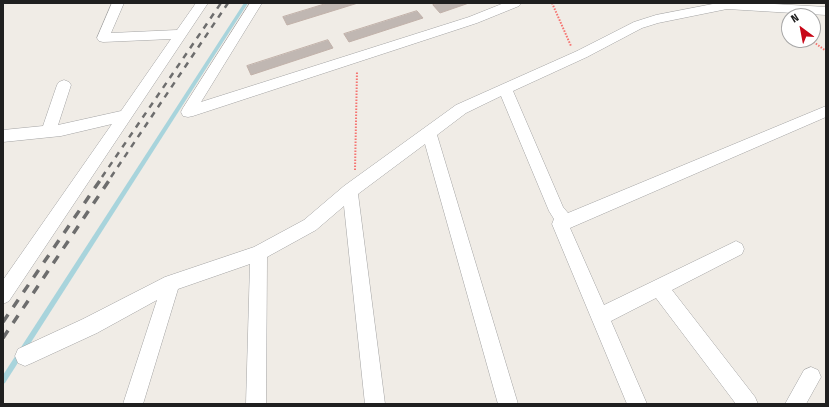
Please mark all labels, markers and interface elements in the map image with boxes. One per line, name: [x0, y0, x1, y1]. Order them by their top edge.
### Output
north arrow: [781, 8, 821, 48]
text: N: [789, 11, 801, 26]

